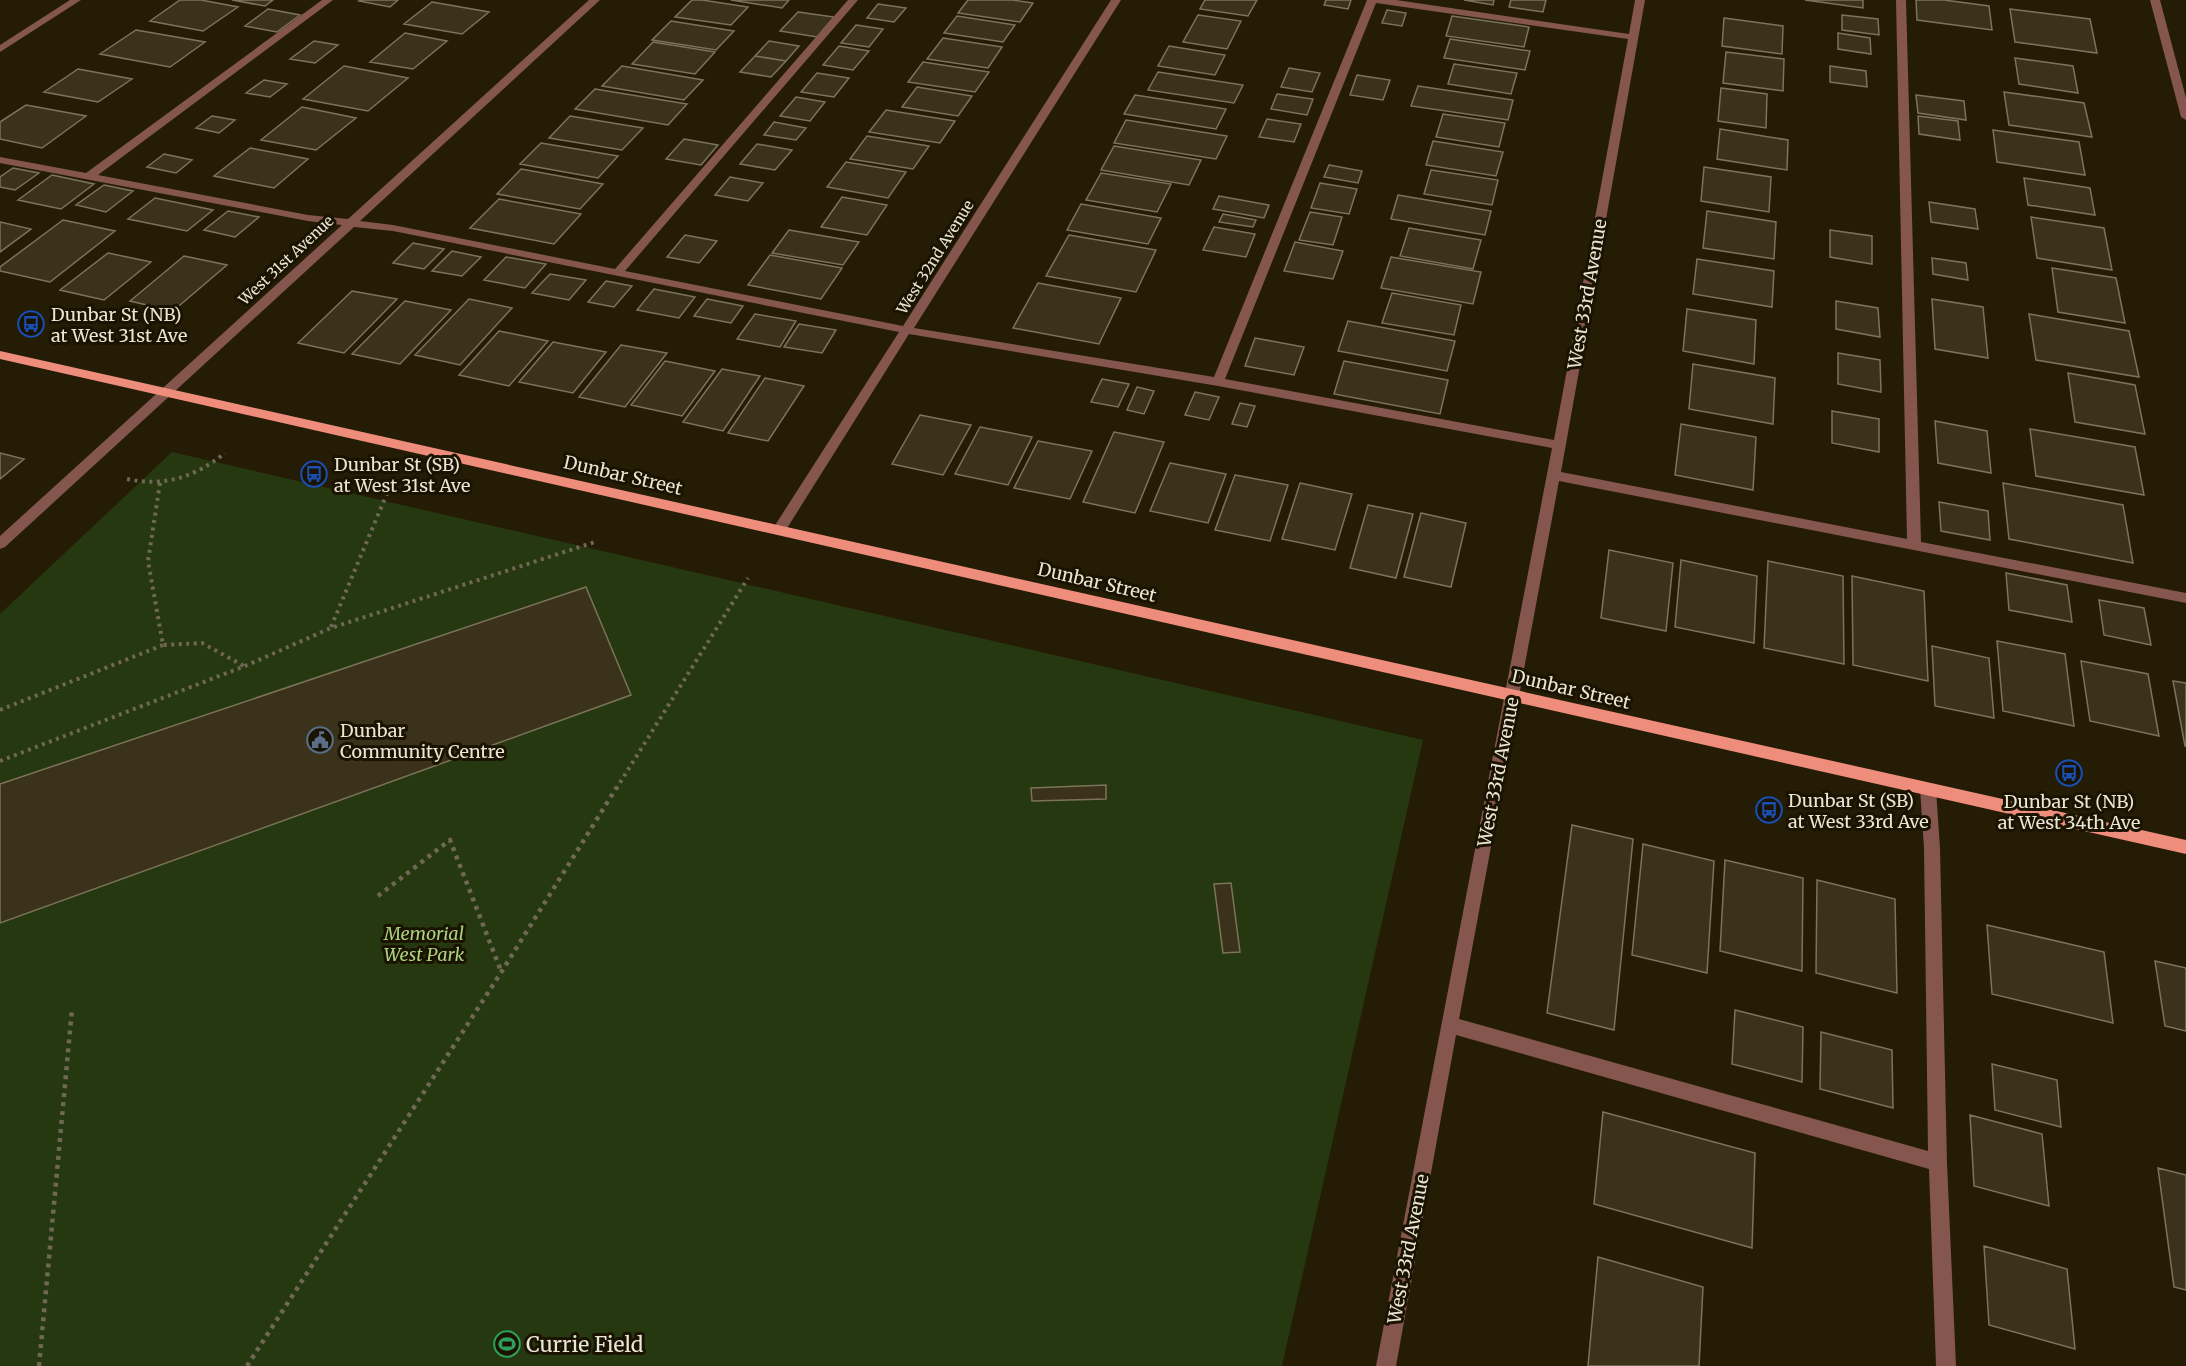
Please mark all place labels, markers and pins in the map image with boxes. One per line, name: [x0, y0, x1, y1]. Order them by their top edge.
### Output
place label: Dunbar St (NB) at West 31st Ave: [51, 303, 187, 347]
bus stop icon: Dunbar St (NB) at West 31st Ave: [16, 309, 46, 339]
place label: Dunbar St (SB) at West 31st Ave: [334, 453, 470, 497]
bus stop icon: Dunbar St (SB) at West 31st Ave: [299, 459, 329, 489]
place label: Dunbar Community Centre: [340, 719, 505, 763]
public building icon: Dunbar Community Centre: [305, 725, 335, 755]
bus stop icon: Dunbar St (NB) at West 34th Ave: [2054, 758, 2084, 788]
place label: Dunbar St (SB) at West 33rd Ave: [1788, 789, 1929, 833]
place label: Dunbar St (NB) at West 34th Ave: [1998, 790, 2140, 834]
bus stop icon: Dunbar St (SB) at West 33rd Ave: [1754, 795, 1784, 825]
sports icon: Currie Field: [492, 1329, 522, 1359]
place label: Currie Field: [526, 1331, 644, 1358]

